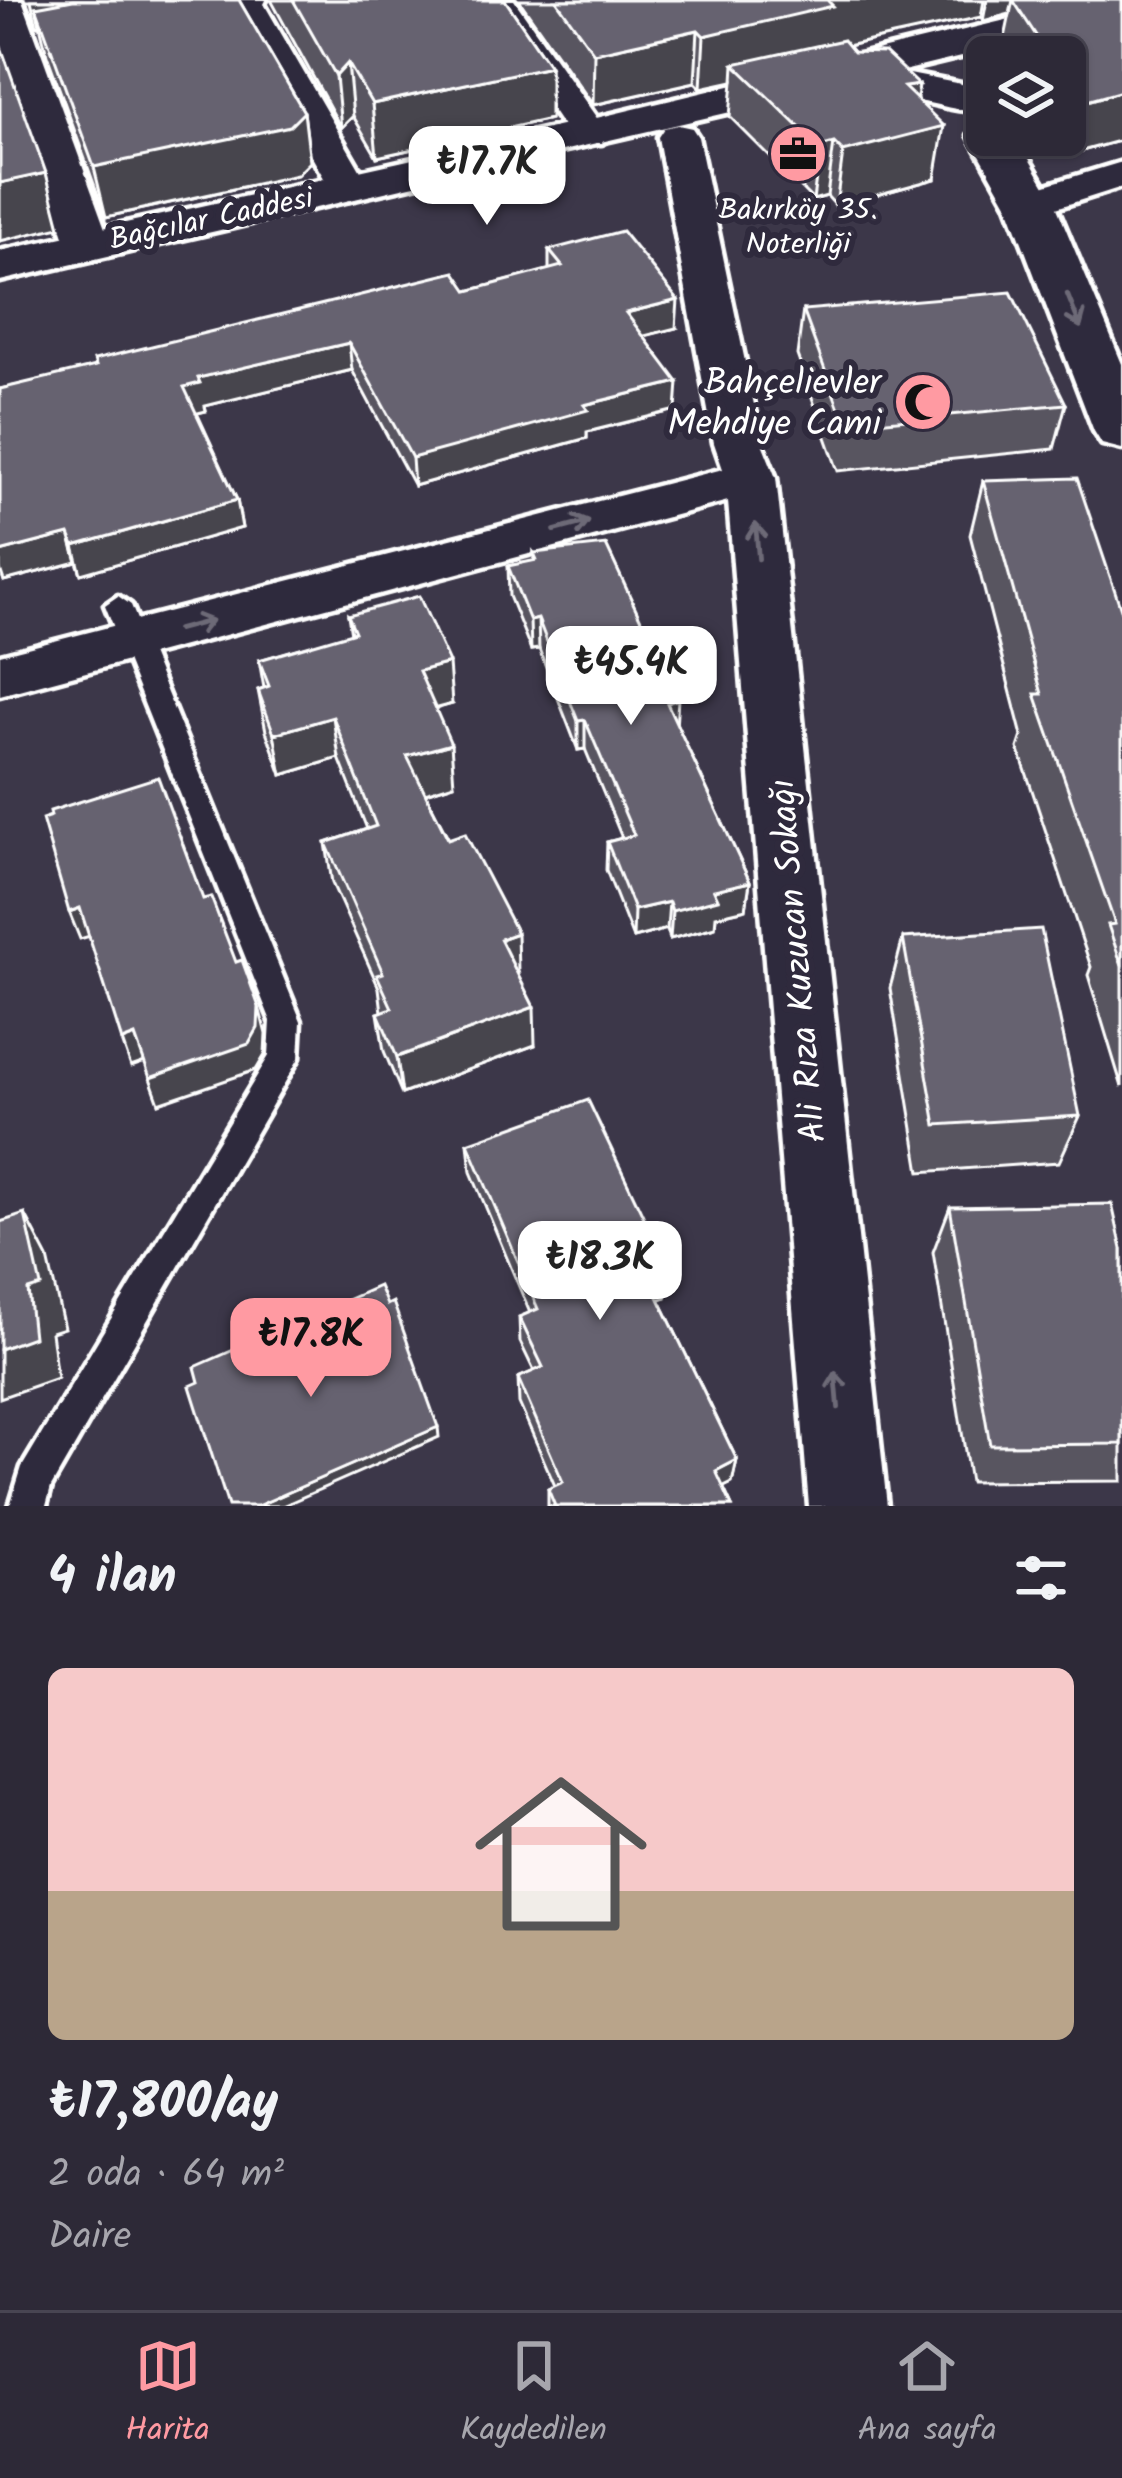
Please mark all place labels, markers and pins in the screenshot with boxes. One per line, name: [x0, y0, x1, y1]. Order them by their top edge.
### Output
office icon: Bakırköy 35. Noterliği: [767, 123, 829, 185]
pin: ₺17.7K: [389, 126, 585, 228]
place label: Bakırköy 35. Noterliği: [718, 187, 878, 269]
place label: Bahçelievler Mehdiye Cami: [667, 356, 883, 454]
mosque icon: Bahçelievler Mehdiye Cami: [892, 371, 954, 433]
pin: ₺45.4K: [533, 626, 729, 728]
pin: ₺18.3K: [502, 1221, 698, 1323]
pin: ₺17.8K: [213, 1298, 409, 1400]

